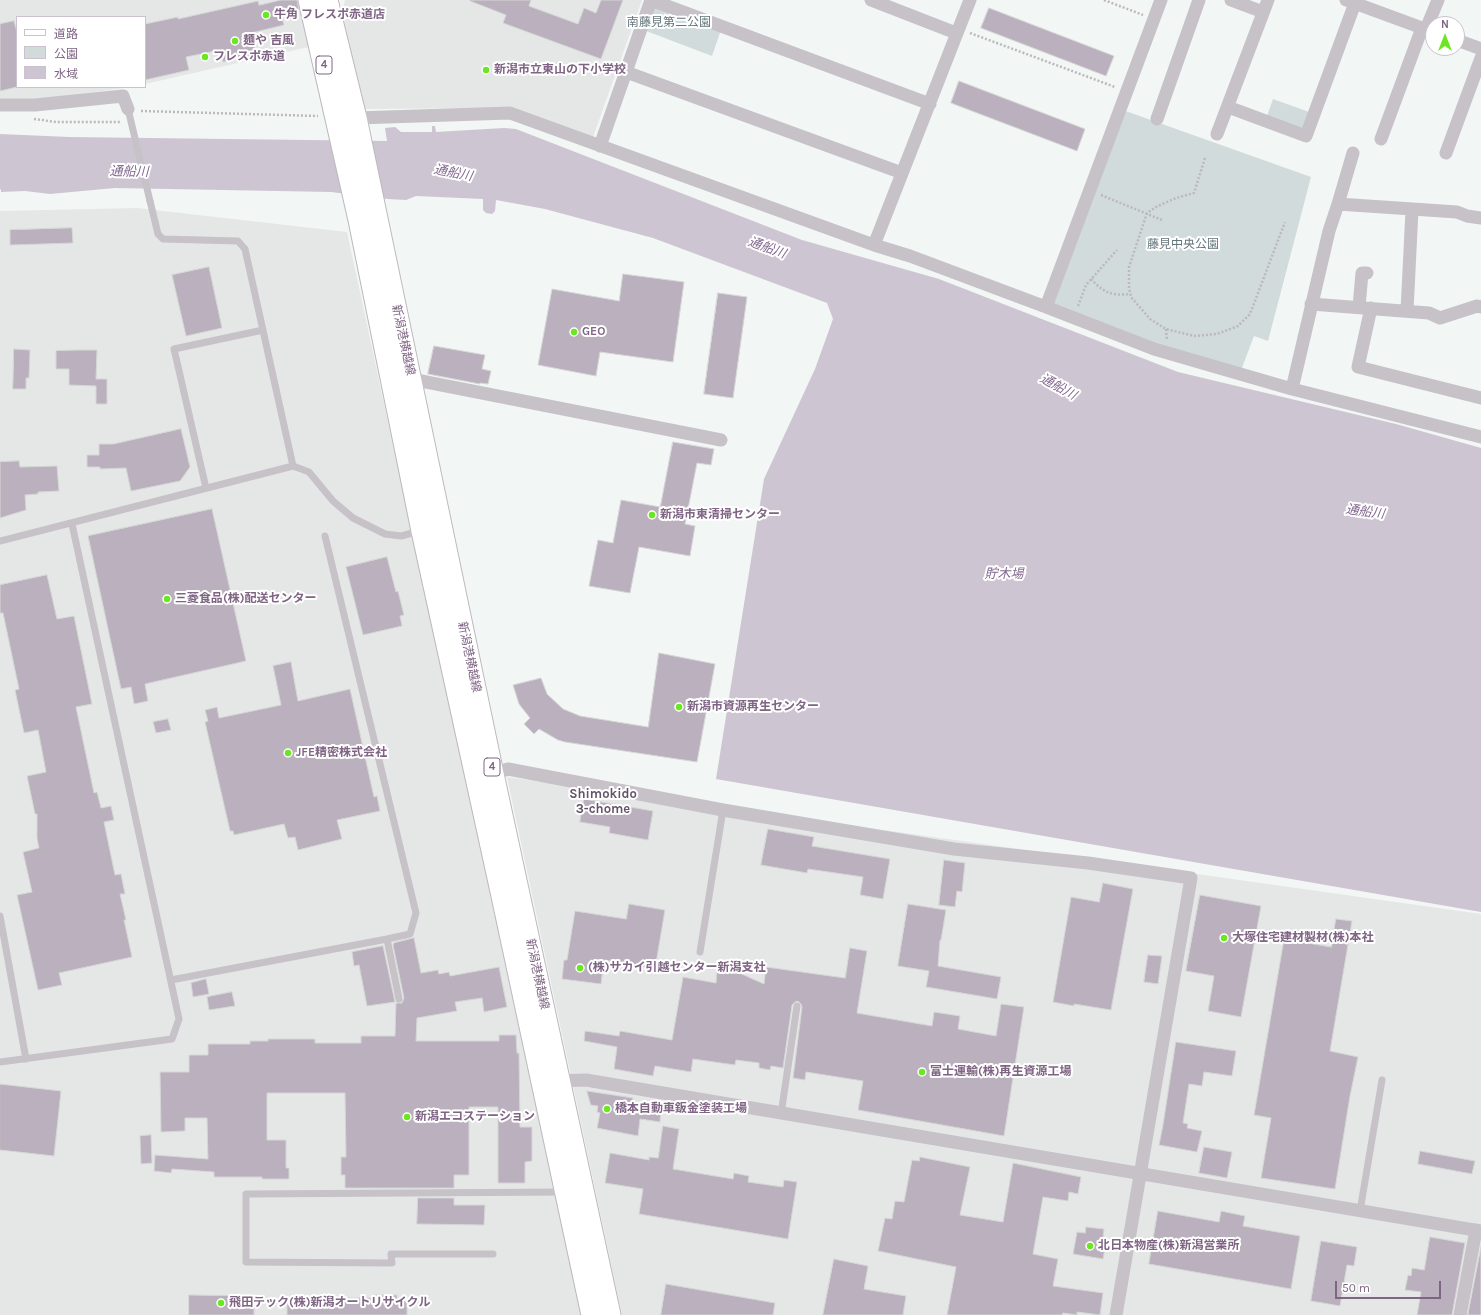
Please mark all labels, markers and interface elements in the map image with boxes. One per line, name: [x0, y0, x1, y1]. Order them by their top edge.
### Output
place label: 牛角 フレスポ赤道店: [274, 8, 385, 22]
marker: 牛角 フレスポ赤道店: [261, 10, 271, 20]
legend: [16, 16, 146, 88]
park label: 南藤見第二公園: [627, 16, 711, 30]
north arrow: [1425, 16, 1465, 56]
text: N: [1441, 18, 1449, 31]
text: 道路: [54, 27, 78, 41]
place label: 麺や 吉風: [243, 34, 294, 48]
marker: 麺や 吉風: [230, 36, 240, 46]
text: 公園: [54, 47, 78, 61]
place label: フレスポ赤道: [213, 50, 285, 64]
marker: フレスポ赤道: [200, 52, 210, 62]
road number: 4: [316, 56, 332, 74]
place label: 新潟市立東山の下小学校: [494, 63, 626, 77]
marker: 新潟市立東山の下小学校: [481, 65, 491, 75]
text: 水域: [54, 67, 78, 81]
water label: 通船川: [432, 162, 474, 184]
water label: 通船川: [109, 164, 149, 180]
water label: 通船川: [746, 234, 788, 262]
park label: 藤見中央公園: [1147, 238, 1219, 252]
street label: 新潟港横越線: [388, 303, 418, 377]
place label: GEO: [582, 325, 605, 339]
marker: GEO: [569, 327, 579, 337]
water label: 通船川: [1037, 371, 1079, 403]
water label: 通船川: [1345, 502, 1385, 522]
place label: 新潟市東清掃センター: [660, 508, 780, 522]
marker: 新潟市東清掃センター: [647, 510, 657, 520]
water label: 貯木場: [985, 566, 1023, 582]
place label: 三菱食品(株)配送センター: [175, 592, 317, 606]
marker: 三菱食品(株)配送センター: [162, 594, 172, 604]
street label: 新潟港横越線: [454, 620, 484, 694]
place label: 新潟市資源再生センター: [687, 700, 819, 714]
marker: 新潟市資源再生センター: [674, 702, 684, 712]
place label: JFE精密株式会社: [296, 746, 387, 760]
marker: JFE精密株式会社: [283, 748, 293, 758]
road number: 4: [484, 758, 500, 776]
district label: Shimokido 3-chome: [569, 786, 637, 817]
place label: 大塚住宅建材製材(株)本社: [1232, 931, 1374, 945]
marker: 大塚住宅建材製材(株)本社: [1219, 933, 1229, 943]
street label: 新潟港横越線: [522, 937, 552, 1011]
place label: (株)サカイ引越センター新潟支社: [588, 961, 766, 975]
marker: (株)サカイ引越センター新潟支社: [575, 963, 585, 973]
place label: 富士運輸(株)再生資源工場: [930, 1065, 1072, 1079]
marker: 富士運輸(株)再生資源工場: [917, 1067, 927, 1077]
place label: 橋本自動車鈑金塗装工場: [615, 1102, 747, 1116]
marker: 橋本自動車鈑金塗装工場: [602, 1104, 612, 1114]
place label: 新潟エコステーション: [415, 1110, 535, 1124]
marker: 新潟エコステーション: [402, 1112, 412, 1122]
place label: 北日本物産(株)新潟営業所: [1098, 1239, 1240, 1253]
marker: 北日本物産(株)新潟営業所: [1085, 1241, 1095, 1251]
scale bar: [1337, 1273, 1443, 1299]
text: 50 m: [1342, 1281, 1370, 1295]
place label: 飛田テック(株)新潟オートリサイクル: [229, 1296, 431, 1310]
marker: 飛田テック(株)新潟オートリサイクル: [216, 1298, 226, 1308]

